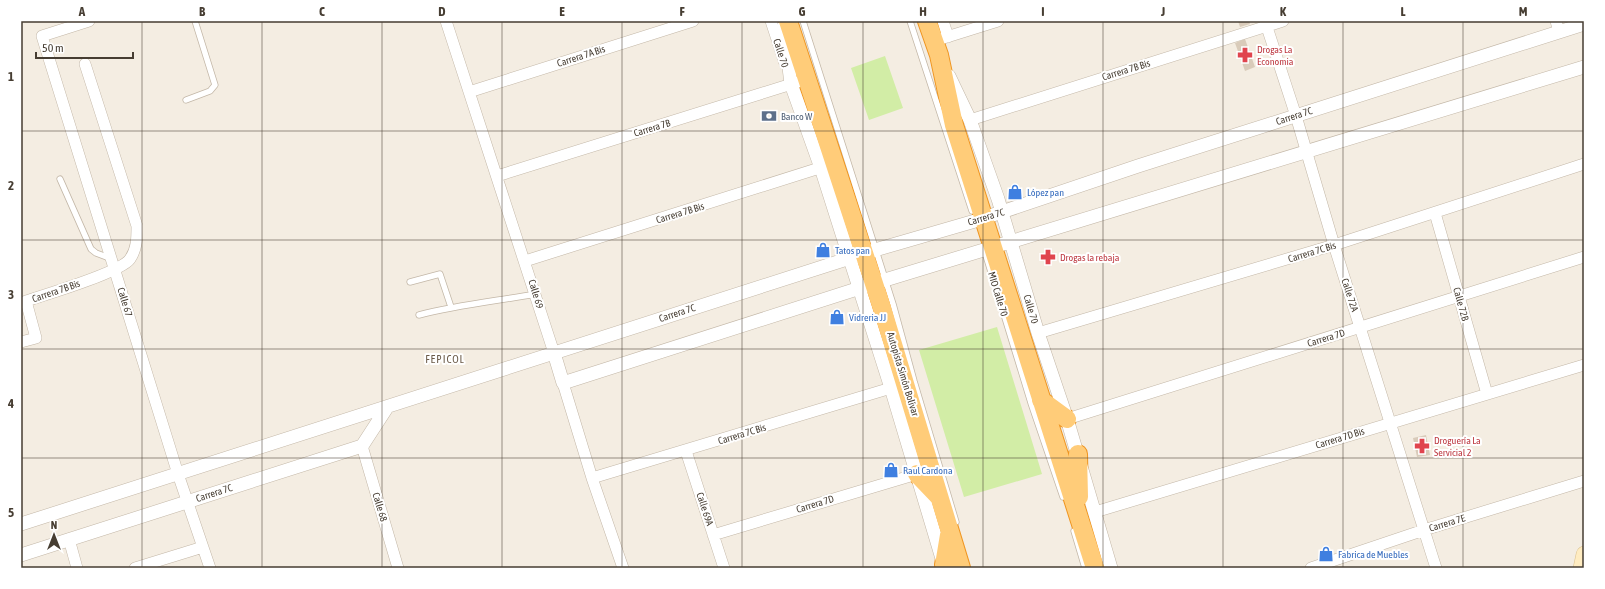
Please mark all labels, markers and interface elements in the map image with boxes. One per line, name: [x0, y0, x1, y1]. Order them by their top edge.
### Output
text: A: [78, 4, 86, 19]
text: B: [199, 4, 206, 19]
text: C: [319, 4, 325, 19]
text: D: [438, 4, 446, 19]
text: E: [559, 4, 565, 19]
text: F: [679, 4, 685, 19]
text: G: [799, 4, 806, 19]
text: H: [919, 4, 927, 19]
text: I: [1041, 4, 1045, 19]
text: J: [1160, 4, 1165, 19]
text: K: [1280, 4, 1287, 19]
text: L: [1400, 4, 1406, 19]
text: M: [1519, 4, 1528, 19]
scale bar: [36, 34, 133, 60]
street label: Calle 70: [771, 37, 791, 69]
text: 50 m: [42, 41, 64, 55]
street label: Carrera 7A Bis: [556, 43, 607, 69]
place label: Drogas La Economia: [1257, 44, 1294, 67]
pharmacy icon: Drogas La Economia: [1236, 46, 1254, 64]
street label: Carrera 7B Bis: [1101, 57, 1152, 83]
text: 1: [8, 69, 14, 84]
street label: Carrera 7C: [1274, 105, 1314, 127]
bank icon: Banco W: [760, 107, 778, 125]
place label: Banco W: [781, 111, 813, 122]
street label: Carrera 7B: [632, 117, 672, 139]
text: 2: [8, 178, 14, 193]
shop icon: López pan: [1006, 183, 1024, 201]
place label: López pan: [1027, 187, 1064, 198]
street label: Carrera 7B Bis: [655, 200, 706, 226]
street label: Carrera 7C: [966, 206, 1006, 228]
street label: Carrera 7C Bis: [1287, 239, 1338, 264]
shop icon: Tatos pan: [814, 241, 832, 259]
place label: Tatos pan: [835, 245, 870, 256]
pharmacy icon: Drogas la rebaja: [1039, 248, 1057, 266]
place label: Drogas la rebaja: [1060, 252, 1120, 263]
street label: MIO Calle 70: [986, 270, 1010, 318]
street label: Calle 72A: [1339, 277, 1361, 313]
street label: Carrera 7B Bis: [31, 278, 82, 304]
street label: Calle 69: [526, 278, 546, 310]
street label: Calle 67: [115, 286, 135, 318]
street label: Calle 72B: [1451, 286, 1471, 322]
text: 3: [8, 287, 14, 302]
street label: Calle 70: [1022, 293, 1040, 325]
street label: Carrera 7C: [657, 302, 697, 324]
shop icon: Vidreria JJ: [828, 308, 846, 326]
place label: Vidreria JJ: [849, 312, 886, 323]
street label: Carrera 7D: [1306, 327, 1346, 349]
street label: Autopista Simón Bolívar: [885, 331, 921, 418]
district label: FEPICOL: [425, 353, 465, 365]
text: 4: [7, 396, 14, 411]
street label: Carrera 7C Bis: [717, 421, 768, 446]
street label: Carrera 7D Bis: [1314, 425, 1366, 451]
place label: Droguería La Servicial 2: [1434, 435, 1481, 458]
pharmacy icon: Droguería La Servicial 2: [1413, 437, 1431, 455]
shop icon: Raul Cardona: [882, 461, 900, 479]
place label: Raul Cardona: [903, 465, 953, 476]
street label: Carrera 7C: [194, 482, 234, 504]
street label: Calle 68: [370, 491, 390, 523]
street label: Calle 69A: [694, 491, 716, 527]
street label: Carrera 7D: [795, 493, 835, 515]
text: 5: [8, 505, 14, 520]
street label: Carrera 7E: [1428, 512, 1467, 534]
north arrow: [34, 515, 74, 555]
text: N: [51, 519, 57, 531]
shop icon: Fabrica de Muebles: [1317, 545, 1335, 563]
place label: Fabrica de Muebles: [1338, 549, 1409, 560]

